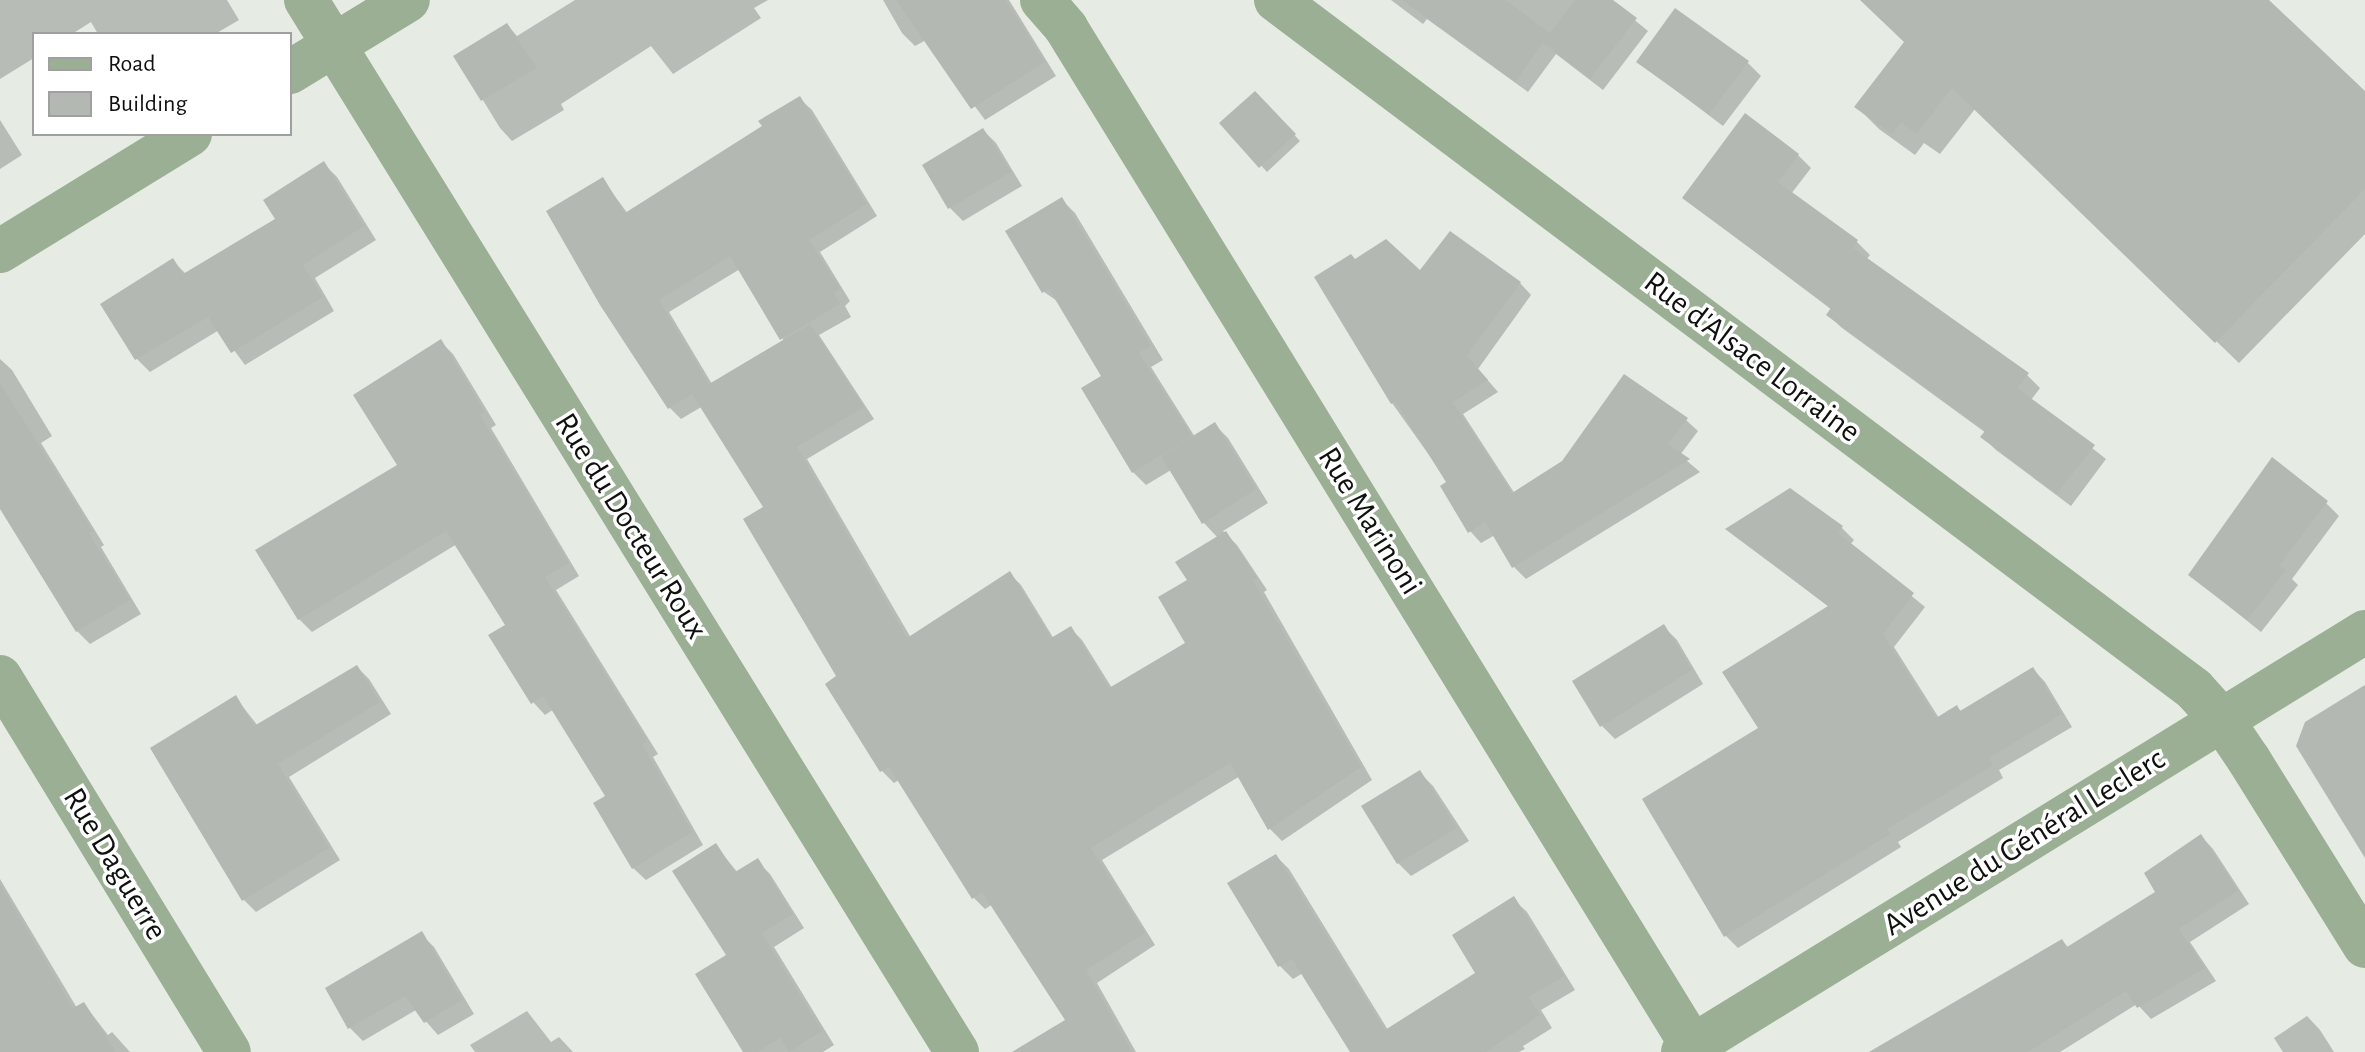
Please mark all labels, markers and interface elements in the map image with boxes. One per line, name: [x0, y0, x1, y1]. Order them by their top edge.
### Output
legend: [32, 32, 292, 136]
text: Road: [108, 52, 156, 76]
text: Building: [108, 92, 187, 116]
street label: Rue d'Alsace Lorraine: [1636, 263, 1868, 451]
street label: Rue du Docteur Roux: [546, 406, 716, 646]
street label: Rue Marinoni: [1309, 440, 1431, 602]
street label: Avenue du Général Leclerc: [1876, 740, 2172, 944]
street label: Rue Daguerre: [55, 781, 175, 947]

